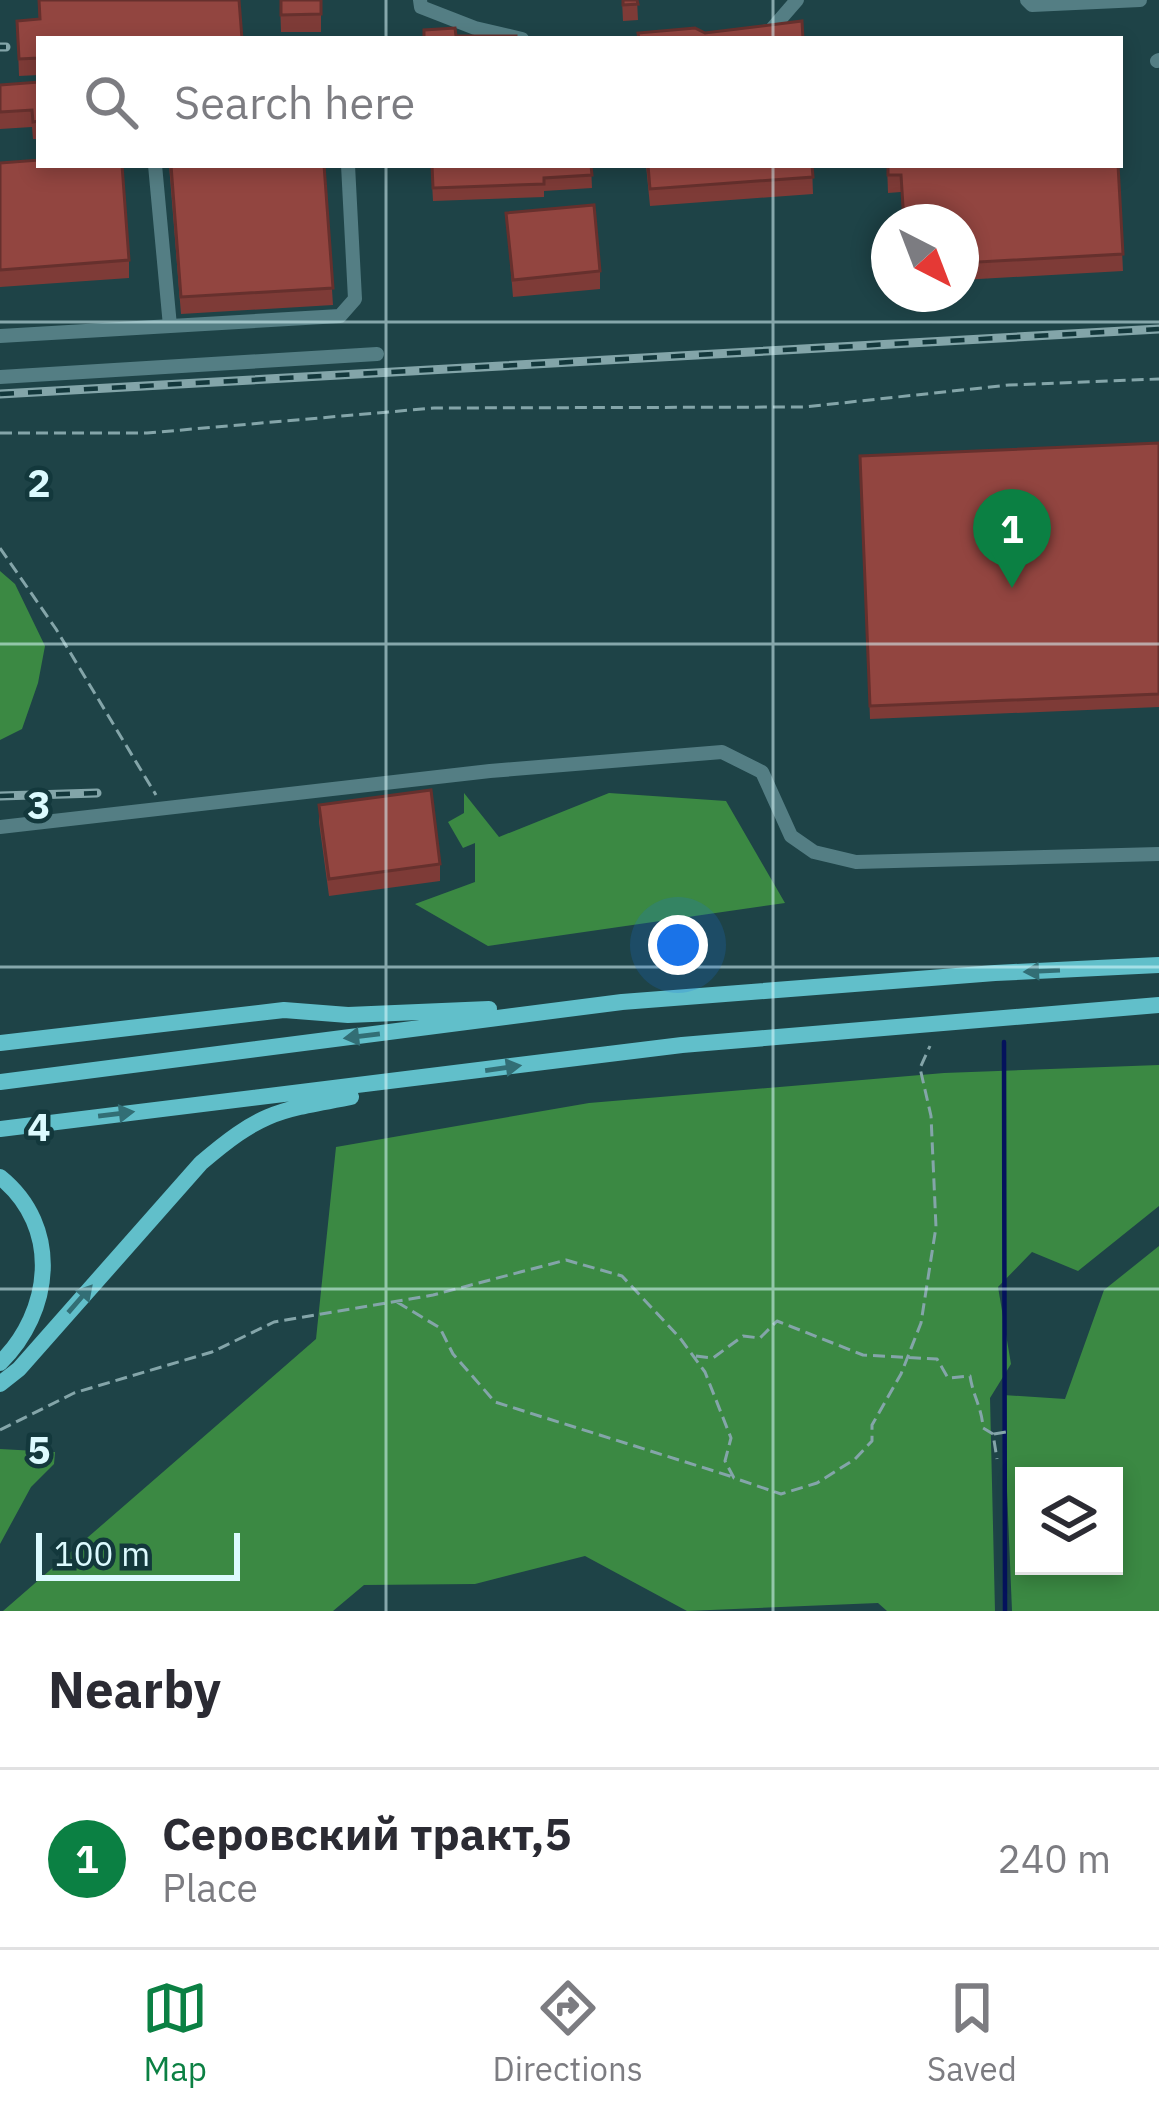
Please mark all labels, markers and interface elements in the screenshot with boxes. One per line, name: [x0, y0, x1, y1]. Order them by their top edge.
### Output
search box: [36, 36, 1123, 168]
icon: search: [78, 69, 144, 135]
text: Search here: [174, 73, 415, 131]
north arrow: [871, 204, 979, 312]
text: 2: [27, 457, 51, 508]
pin: 1: [973, 489, 1051, 588]
text: 3: [27, 779, 51, 830]
your location: [648, 915, 708, 975]
one-way arrow: [1023, 961, 1060, 980]
one-way arrow: [342, 1027, 380, 1046]
one-way arrow: [485, 1058, 523, 1077]
text: 4: [27, 1101, 51, 1152]
one-way arrow: [98, 1105, 135, 1124]
one-way arrow: [66, 1284, 93, 1314]
text: 5: [27, 1424, 51, 1475]
map controls: [1015, 1467, 1123, 1575]
button: layers: [1015, 1467, 1123, 1575]
scale bar: [36, 1527, 240, 1580]
text: 100 m: [54, 1532, 150, 1575]
text: Nearby: [48, 1656, 221, 1722]
text: Серовский тракт,5: [162, 1804, 572, 1862]
text: 1: [75, 1833, 99, 1884]
text: 240 m: [998, 1833, 1111, 1884]
text: Place: [162, 1862, 258, 1913]
tab: Map: [142, 1975, 208, 2090]
tab: Directions: [493, 1975, 643, 2090]
tab: Saved: [927, 1975, 1017, 2090]

